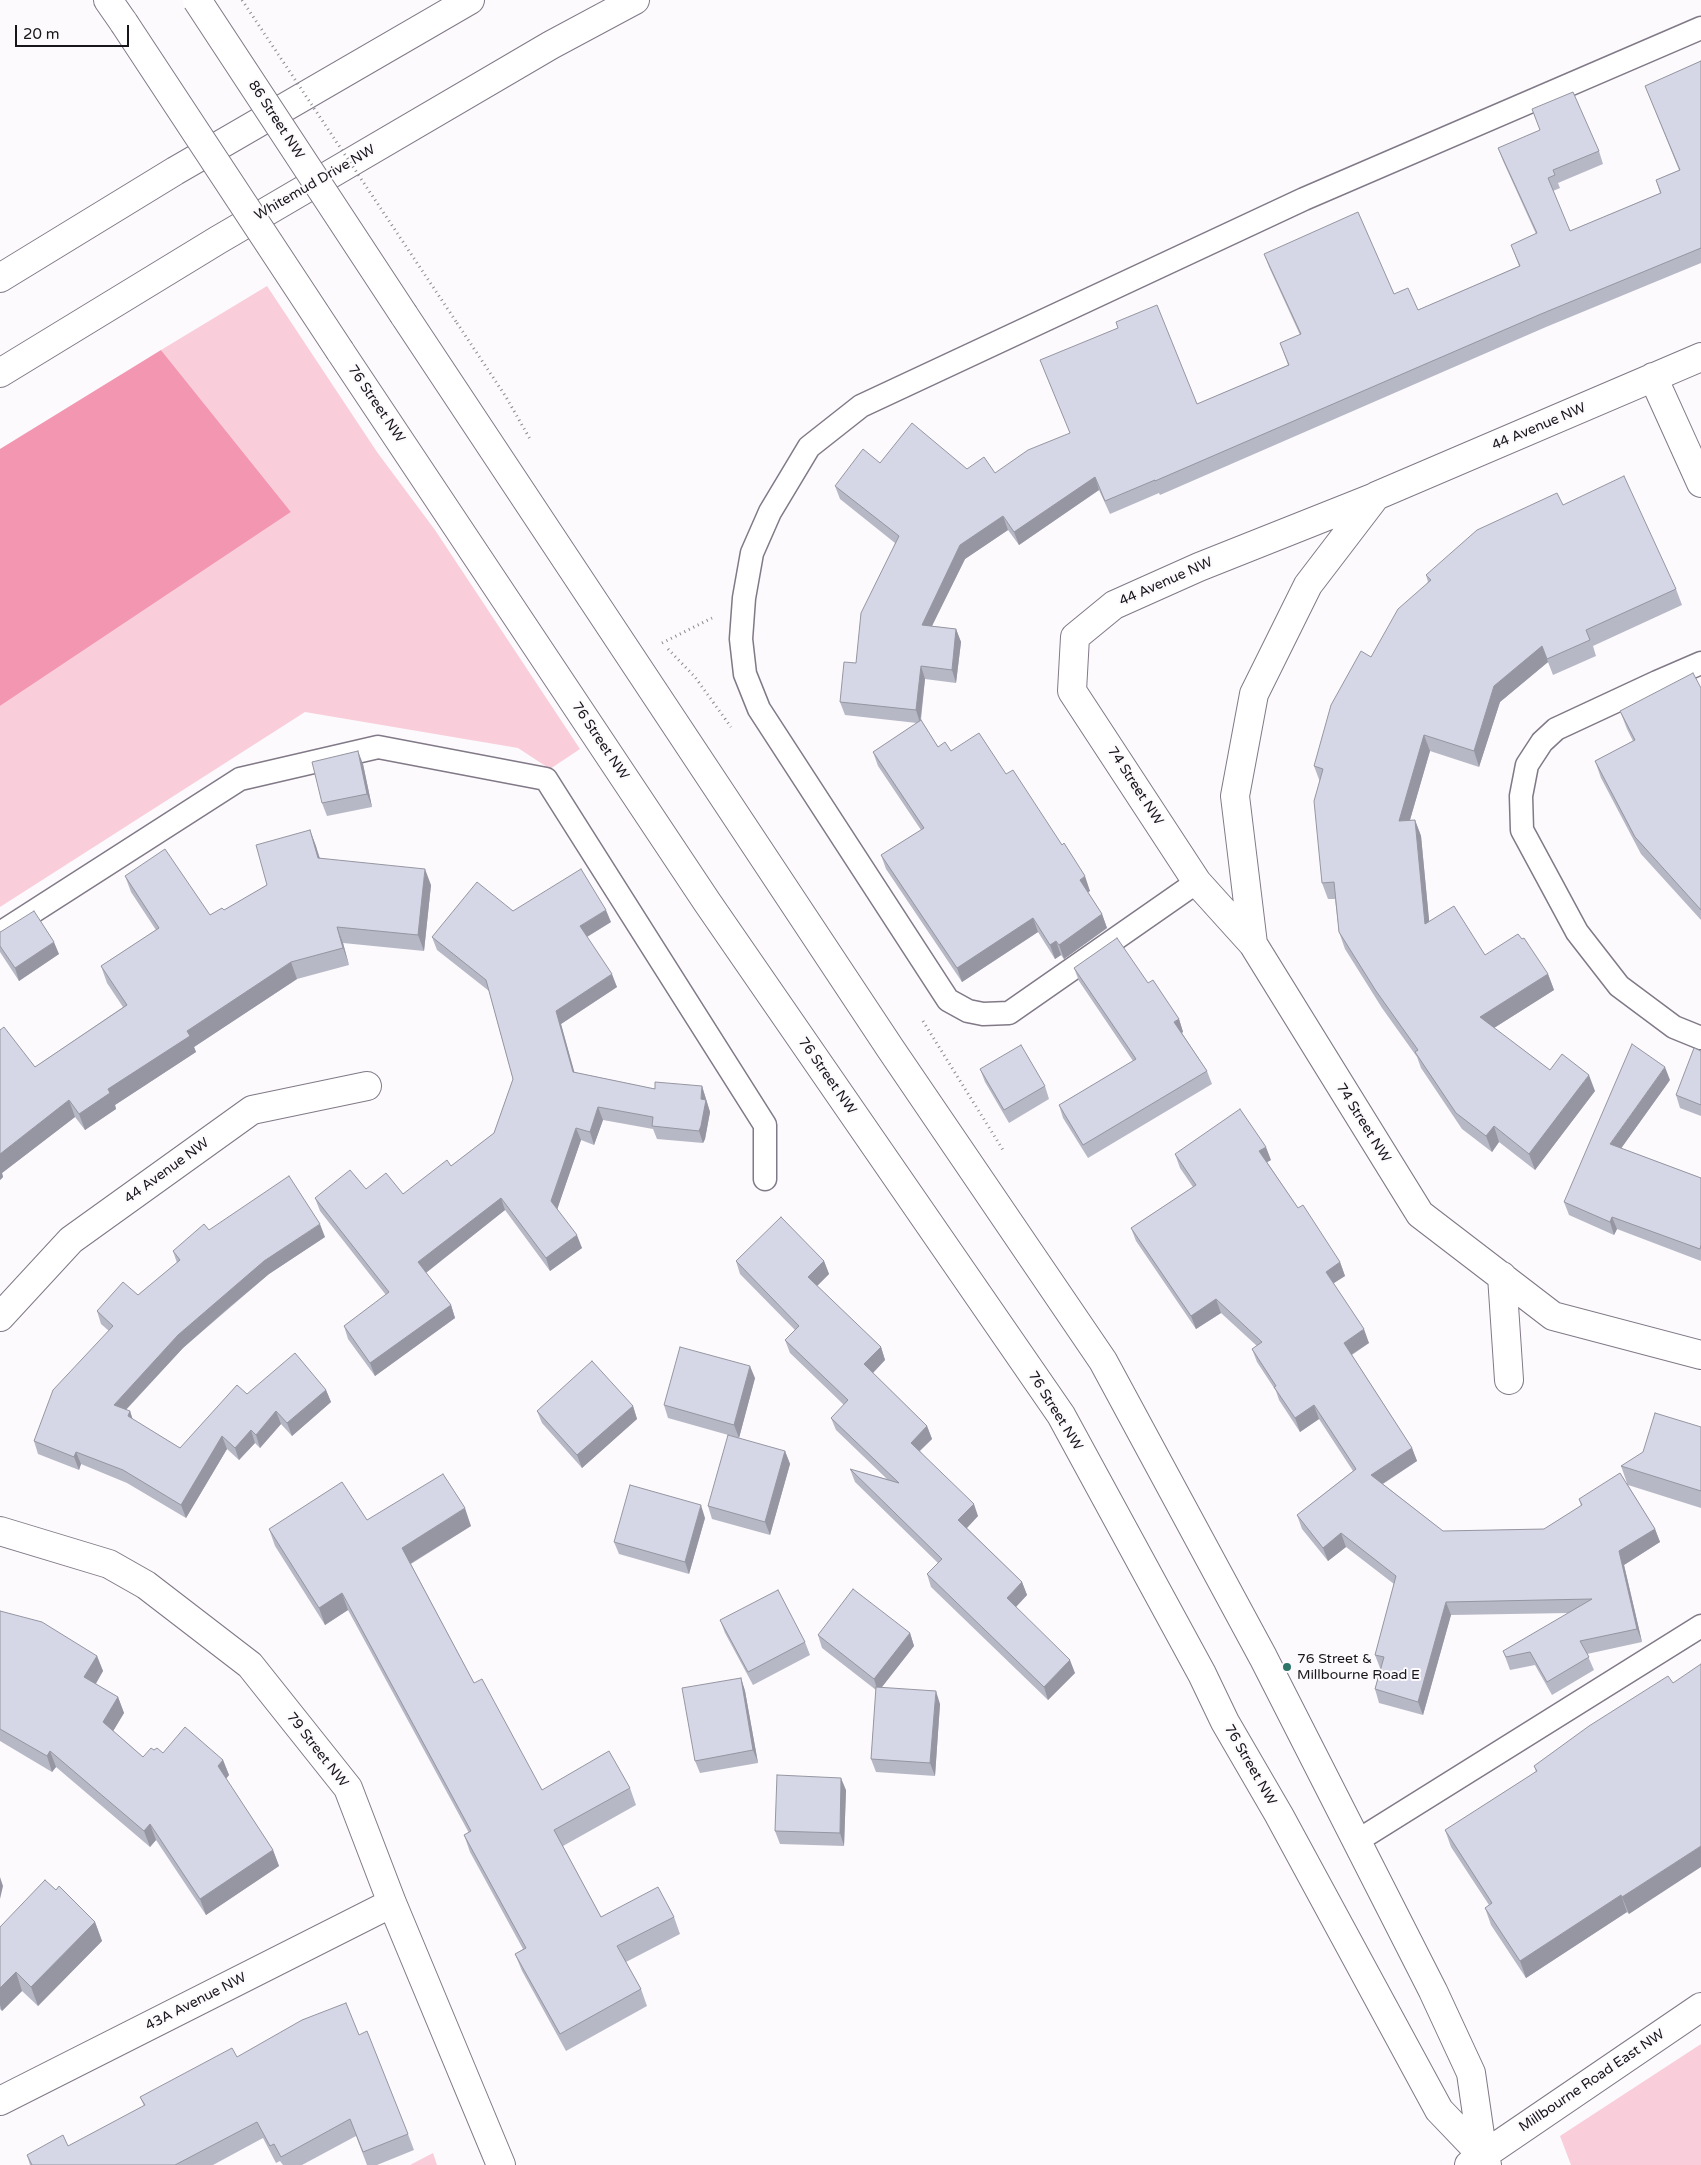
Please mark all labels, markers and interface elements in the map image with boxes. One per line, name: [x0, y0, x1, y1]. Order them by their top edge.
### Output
scale bar: [18, 15, 131, 47]
text: 20 m: [23, 25, 60, 43]
street label: 86 Street NW: [244, 78, 308, 162]
street label: Whitemud Drive NW: [252, 142, 378, 224]
street label: 76 Street NW: [344, 362, 408, 446]
street label: 44 Avenue NW: [1490, 400, 1588, 454]
street label: 44 Avenue NW: [1117, 554, 1215, 610]
street label: 76 Street NW: [568, 699, 632, 783]
street label: 74 Street NW: [1103, 744, 1167, 828]
street label: 76 Street NW: [794, 1034, 860, 1118]
street label: 74 Street NW: [1332, 1080, 1394, 1166]
street label: 44 Avenue NW: [121, 1135, 213, 1207]
street label: 76 Street NW: [1024, 1368, 1086, 1454]
place label: 76 Street & Millbourne Road E: [1297, 1651, 1420, 1684]
marker: 76 Street & Millbourne Road E: [1281, 1661, 1293, 1673]
street label: 79 Street NW: [283, 1709, 351, 1791]
street label: 76 Street NW: [1220, 1722, 1280, 1808]
street label: 43A Avenue NW: [143, 1969, 249, 2035]
street label: Millbourne Road East NW: [1516, 2026, 1668, 2136]

